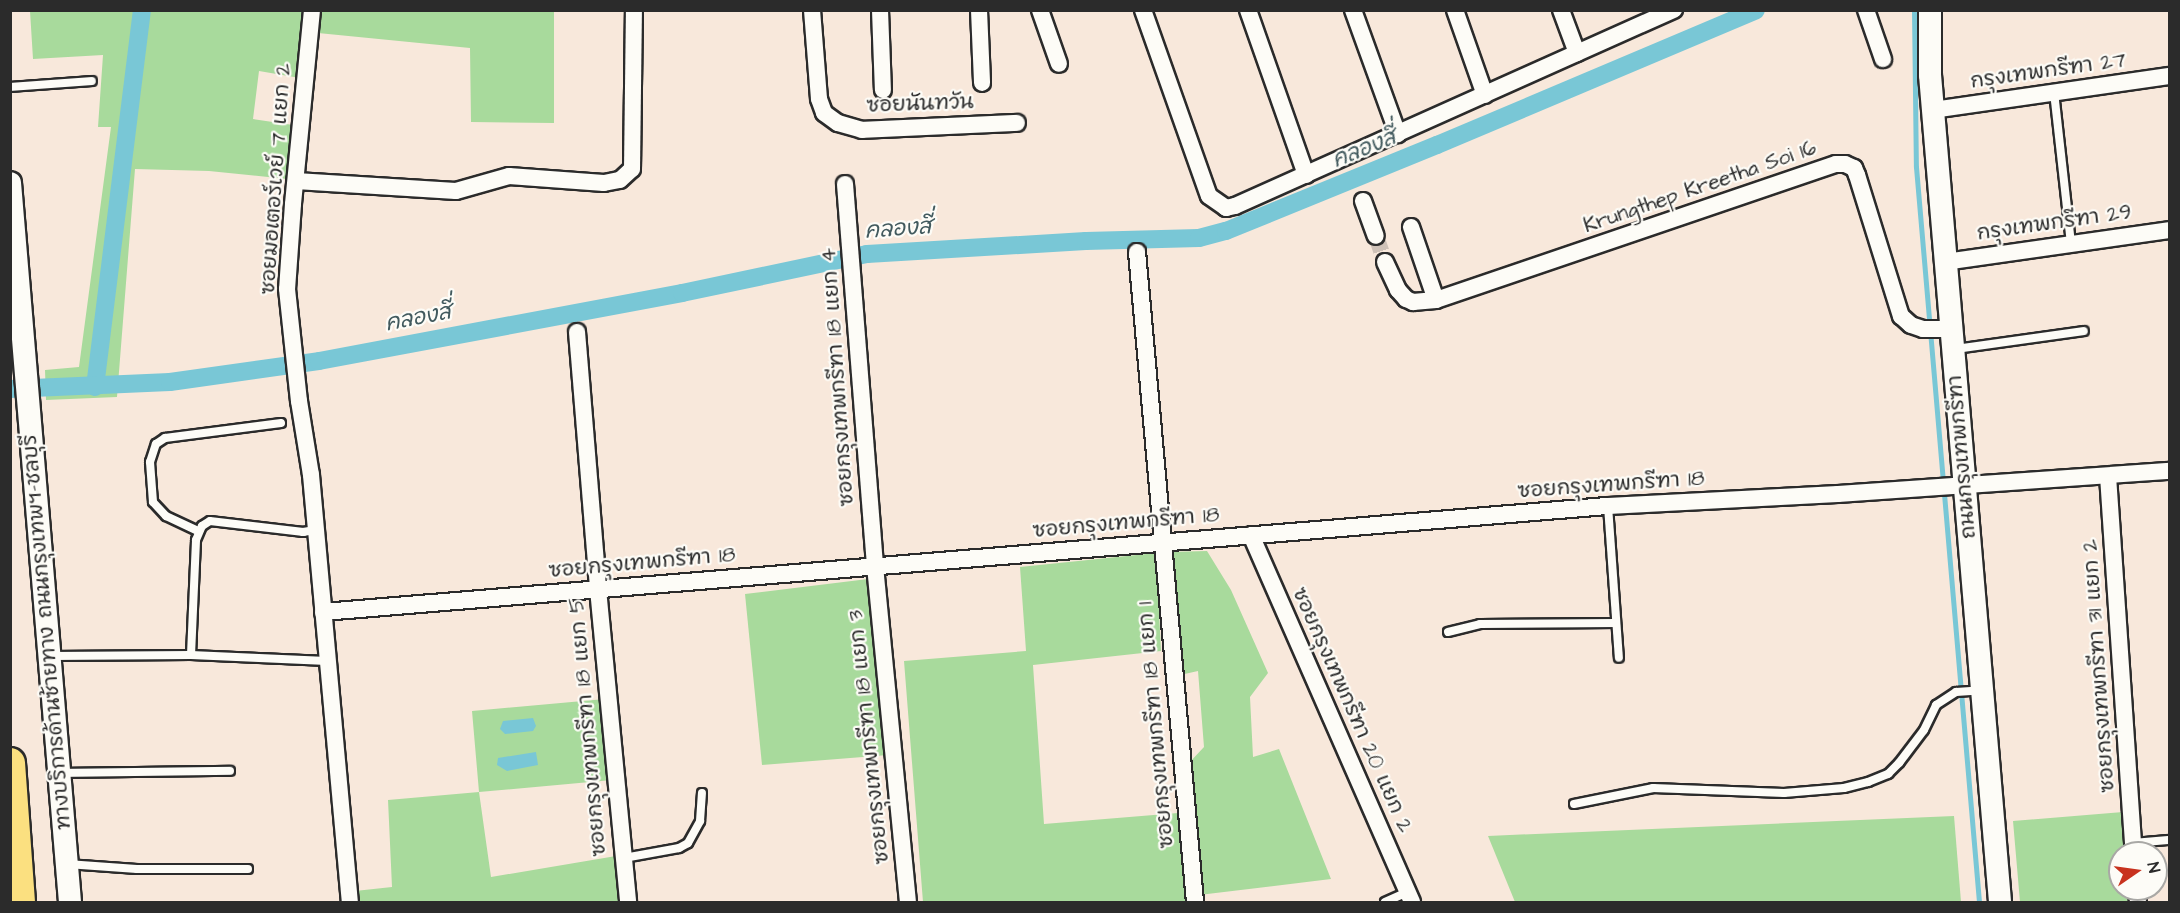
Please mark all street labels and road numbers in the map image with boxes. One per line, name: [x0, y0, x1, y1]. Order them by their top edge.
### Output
street label: กรุงเทพกรีฑา 27: [1969, 48, 2127, 94]
street label: ซอยมอเตอร์เวย์ 7 แยก 2: [255, 63, 297, 295]
street label: ซอยนันทวัน: [866, 90, 974, 118]
street label: Krungthep Kreetha Soi 16: [1580, 135, 1820, 239]
street label: กรุงเทพกรีฑา 29: [1975, 200, 2133, 246]
street label: ซอยกรุงเทพกรีฑา 18 แยก 4: [816, 247, 860, 507]
street label: ถนนกรุงเทพกรีฑา: [1942, 374, 1982, 540]
street label: ทางบริการด้านซ้ายทาง ถนนกรุงเทพฯ-ชลบุรี: [17, 433, 77, 831]
street label: ซอยกรุงเทพกรีฑา 18: [1517, 466, 1705, 504]
street label: ซอยกรุงเทพกรีฑา 18: [1032, 502, 1220, 544]
street label: ซอยกรุงเทพกรีฑา 31 แยก 2: [2078, 538, 2120, 794]
street label: ซอยกรุงเทพกรีฑา 18: [548, 542, 736, 584]
street label: ซอยกรุงเทพกรีฑา 20 แยก 2: [1286, 583, 1418, 837]
street label: ซอยกรุงเทพกรีฑา 18 แยก 5: [564, 597, 612, 857]
street label: ซอยกรุงเทพกรีฑา 18 แยก 1: [1133, 601, 1179, 849]
street label: ซอยกรุงเทพกรีฑา 18 แยก 3: [843, 609, 895, 865]

